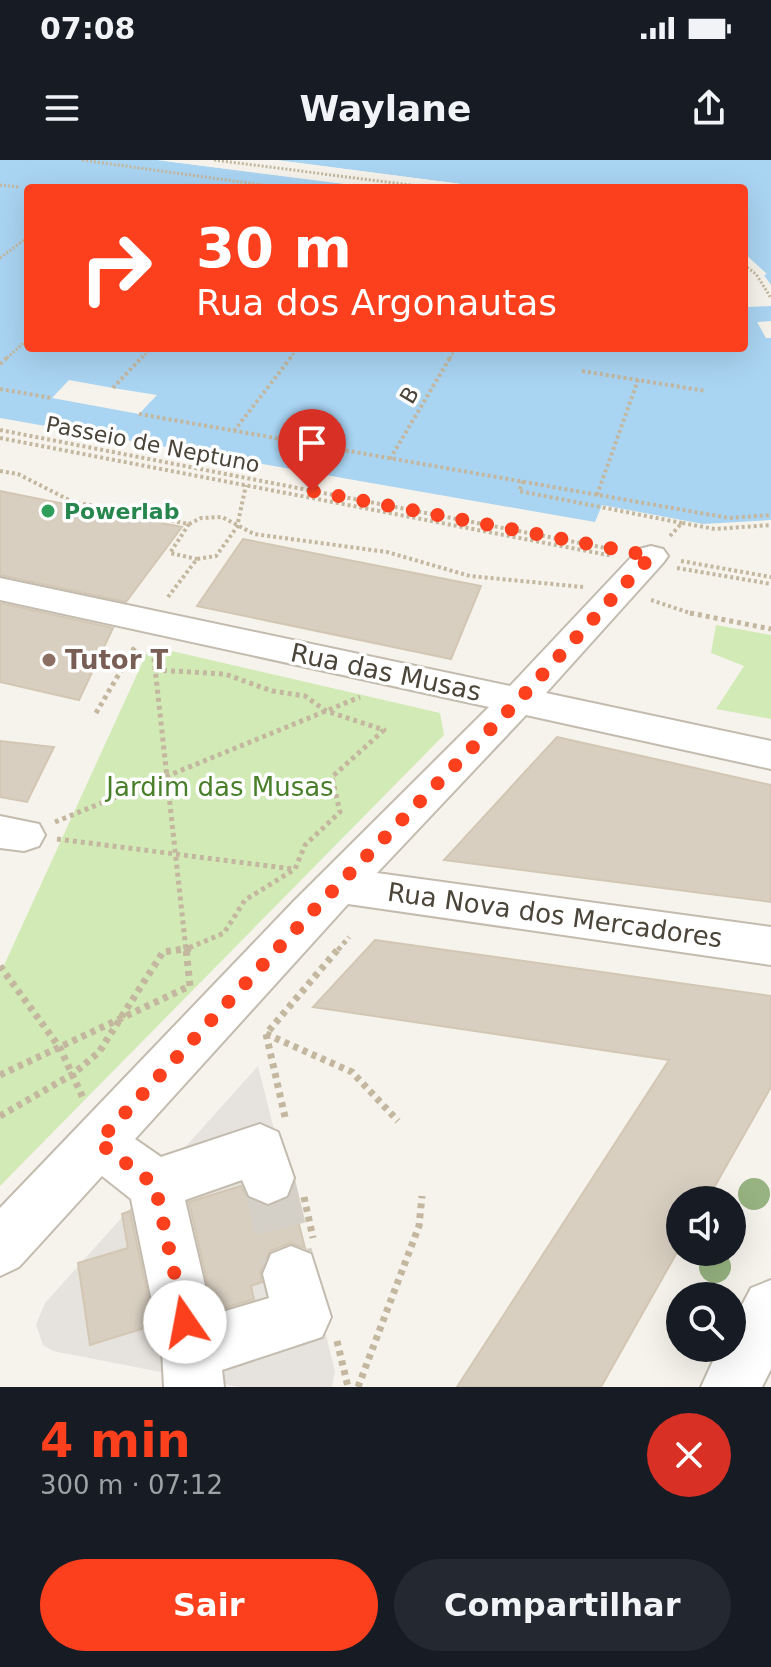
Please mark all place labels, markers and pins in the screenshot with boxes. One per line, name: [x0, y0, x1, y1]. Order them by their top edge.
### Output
pin: [278, 409, 346, 491]
place label: Powerlab: [64, 499, 179, 524]
marker: Powerlab: [39, 502, 57, 520]
place label: Tutor T: [65, 645, 169, 675]
marker: Tutor T: [40, 651, 58, 669]

